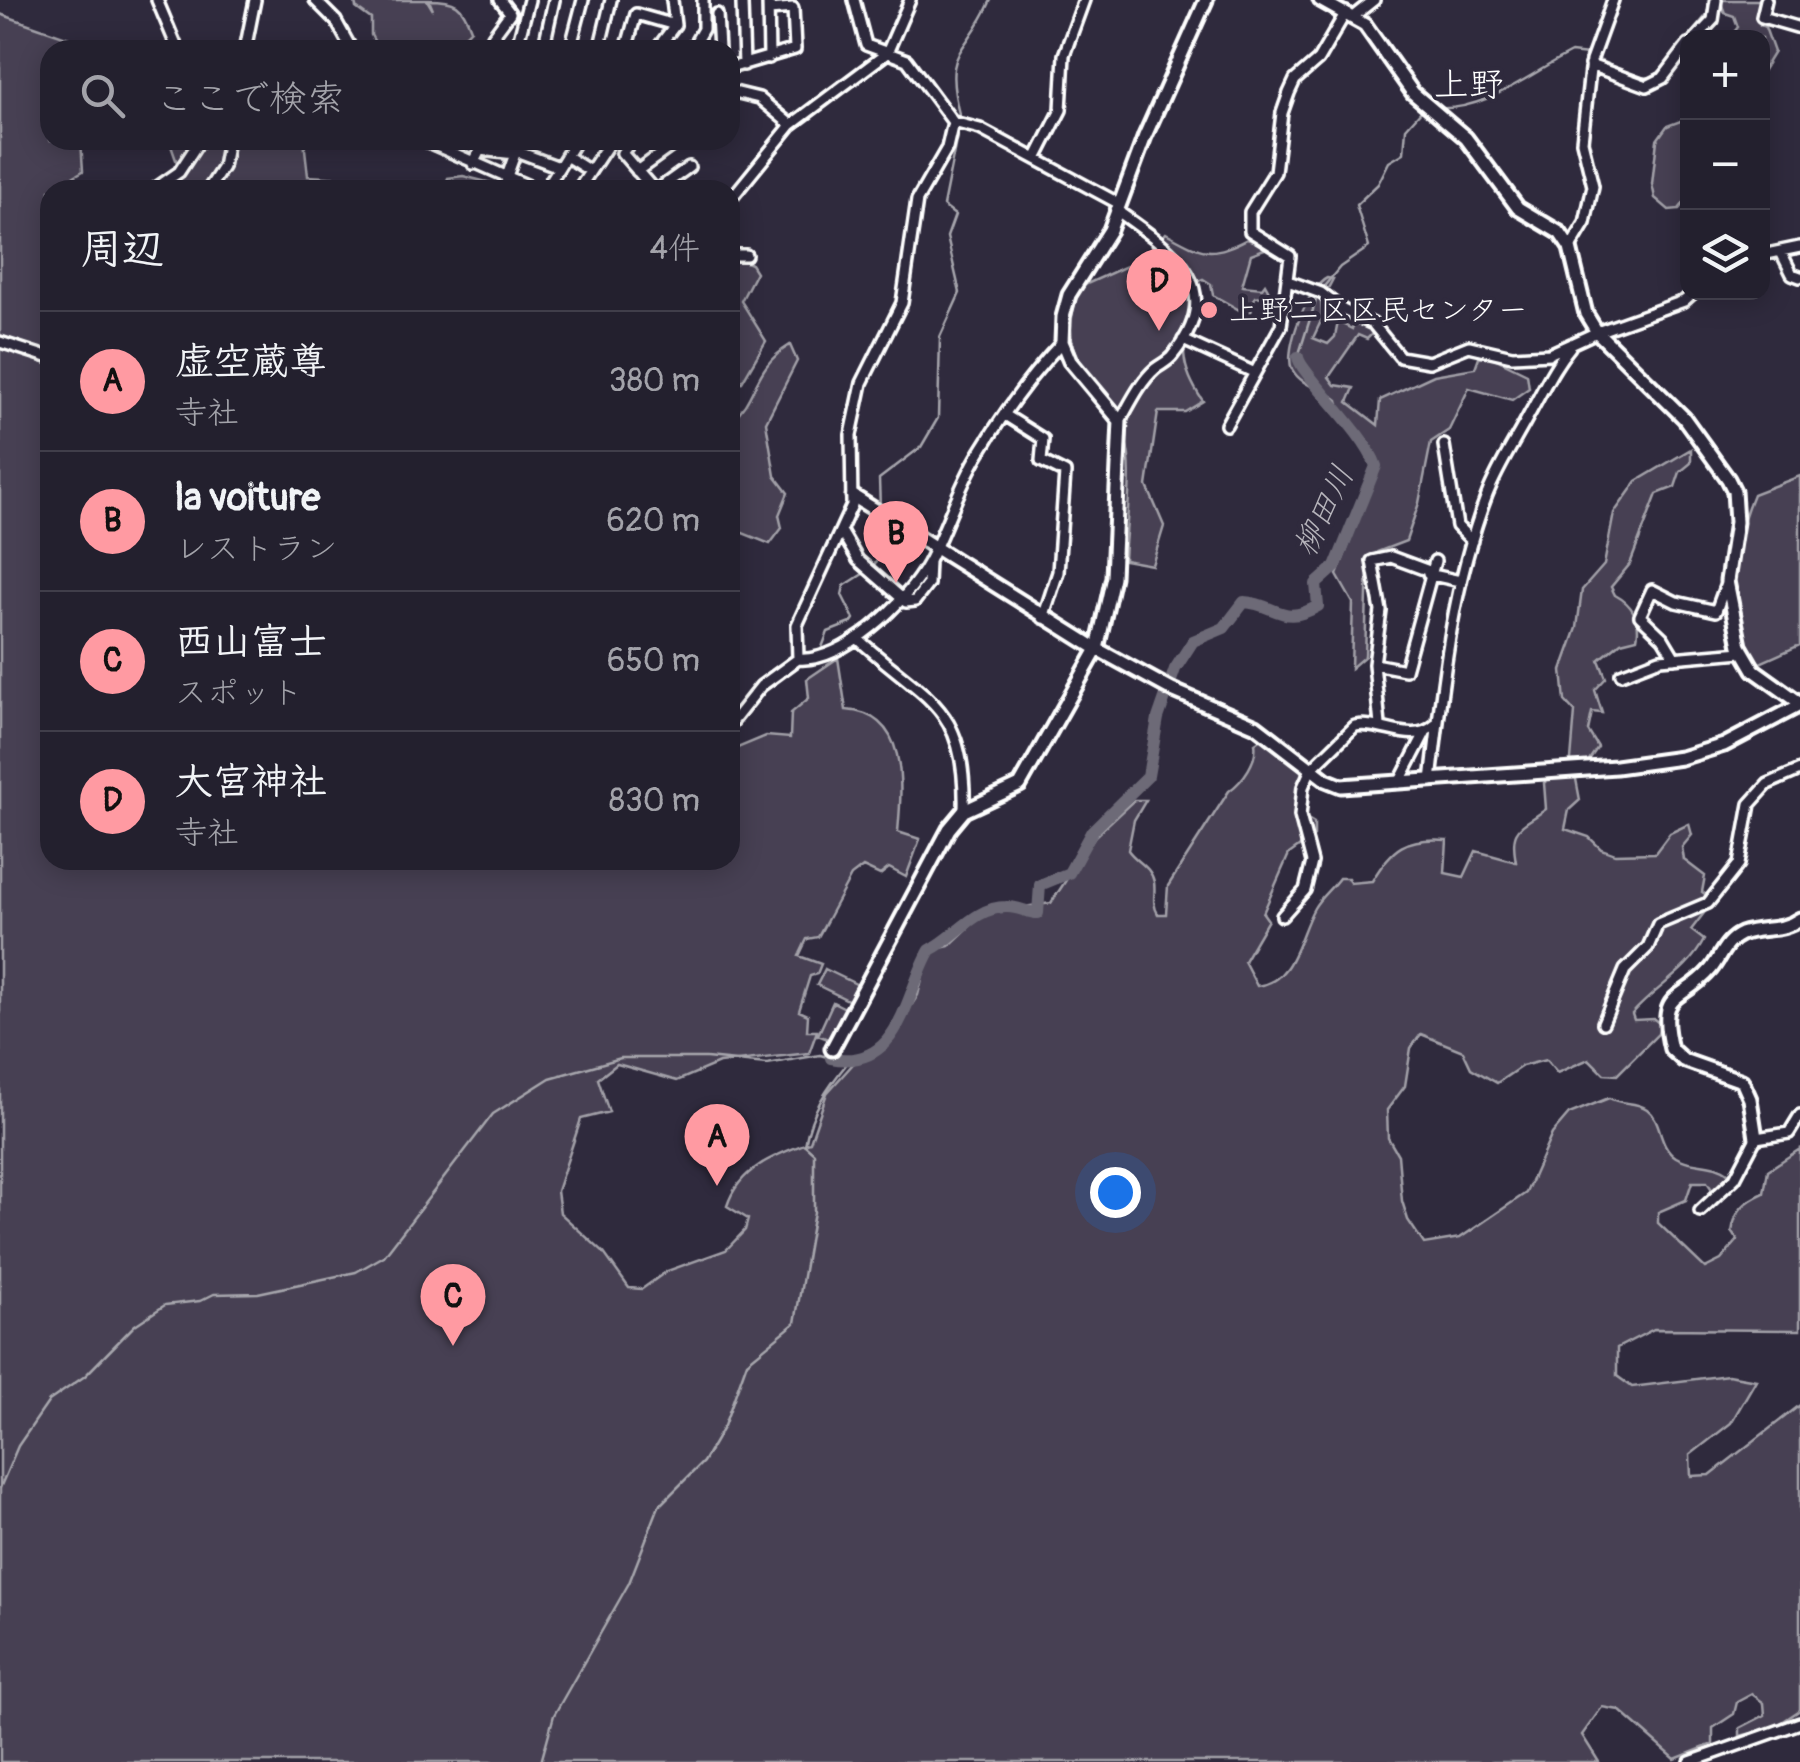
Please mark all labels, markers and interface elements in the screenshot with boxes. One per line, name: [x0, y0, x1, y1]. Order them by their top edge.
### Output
map controls: [1680, 30, 1770, 300]
button: +: [1680, 30, 1770, 120]
search box: [40, 40, 740, 150]
district label: 上野: [1434, 63, 1504, 107]
icon: search: [75, 68, 130, 123]
text: ここで検索: [155, 75, 345, 123]
button: −: [1680, 120, 1770, 210]
button: layers: [1680, 210, 1770, 300]
text: 周辺: [80, 224, 164, 276]
text: 4件: [649, 229, 700, 269]
pin: D: [1126, 248, 1192, 331]
place label: 上野二区区民センター: [1229, 292, 1528, 329]
marker: 上野二区区民センター: [1198, 299, 1220, 321]
text: 虚空蔵尊: [175, 338, 327, 386]
text: A: [102, 361, 123, 401]
text: 380 m: [609, 361, 700, 401]
text: 寺社: [175, 393, 239, 433]
water label: 柳田川: [1285, 459, 1363, 563]
text: la voiture: [175, 474, 320, 522]
pin: B: [864, 500, 928, 583]
text: B: [103, 501, 122, 541]
text: 620 m: [606, 501, 700, 541]
text: レストラン: [175, 529, 338, 569]
text: 西山富士: [175, 618, 327, 666]
text: C: [103, 641, 122, 681]
text: 650 m: [607, 641, 700, 681]
text: スポット: [175, 673, 303, 713]
text: 大宮神社: [175, 758, 327, 806]
text: D: [102, 781, 123, 821]
text: 830 m: [609, 781, 700, 821]
text: 寺社: [175, 813, 239, 853]
pin: A: [684, 1104, 750, 1186]
your location: [1090, 1167, 1141, 1218]
pin: C: [420, 1264, 486, 1346]

